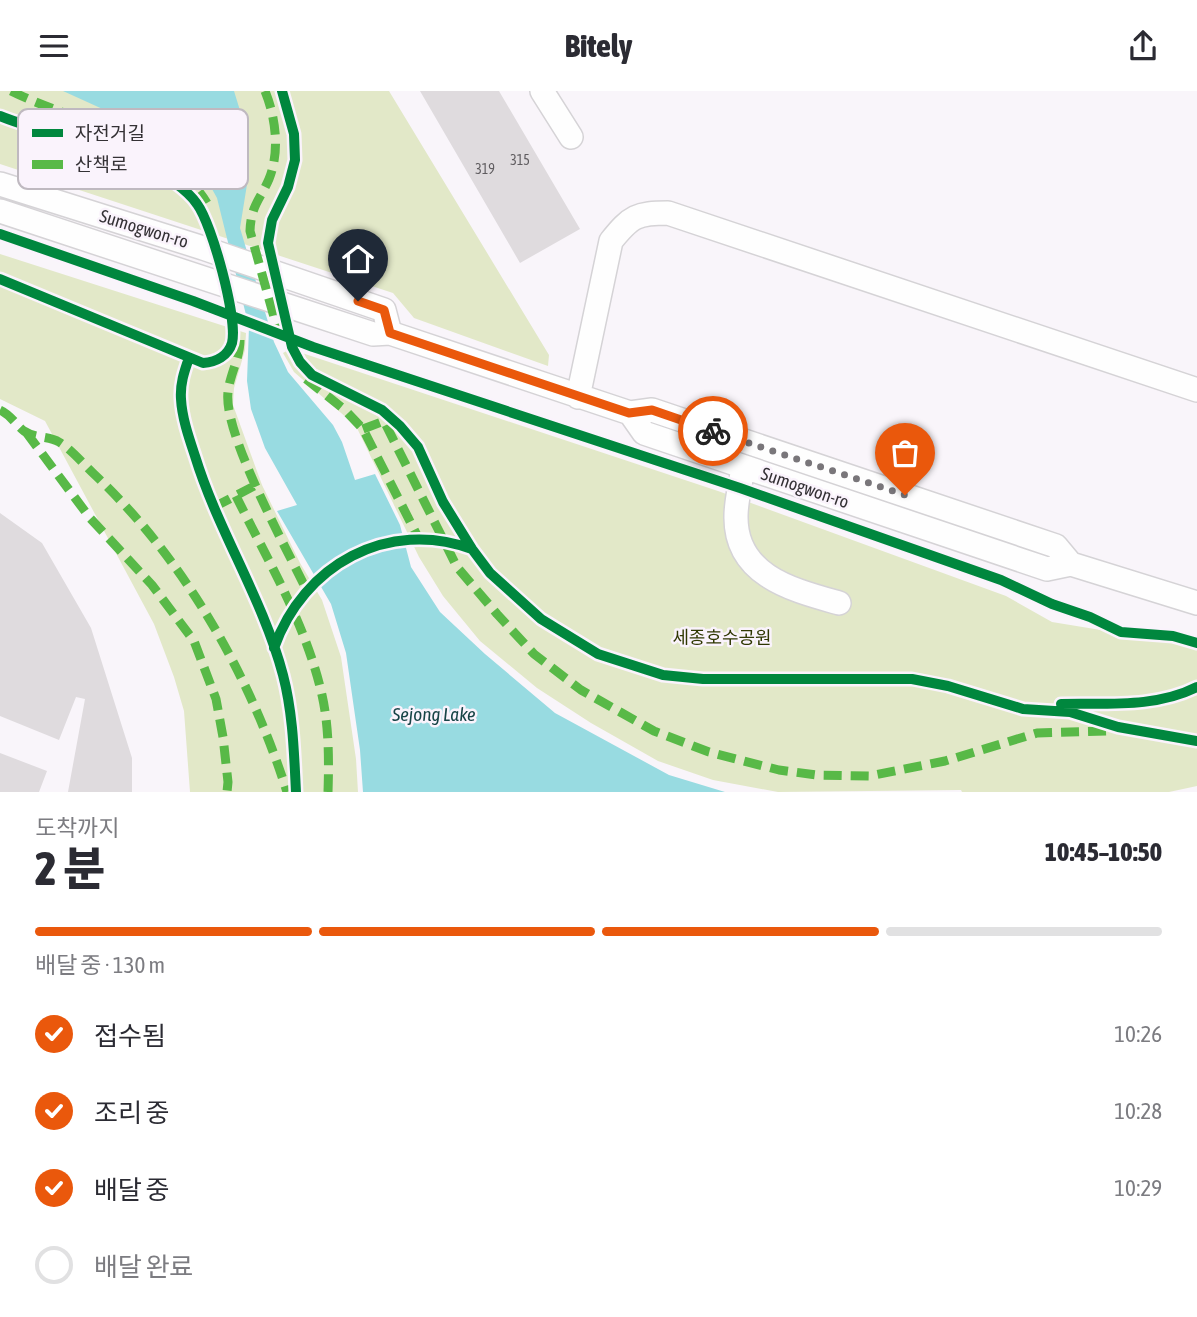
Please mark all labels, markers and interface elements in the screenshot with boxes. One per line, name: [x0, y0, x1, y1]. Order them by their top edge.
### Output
icon: menu: [35, 27, 73, 65]
text: Bitely: [565, 27, 632, 64]
icon: share: [1124, 27, 1162, 65]
legend: [18, 109, 248, 189]
text: 자전거길: [75, 122, 145, 144]
house number: 315: [510, 152, 530, 168]
text: 산책로: [75, 153, 127, 175]
house number: 319: [475, 161, 495, 177]
street label: Sumogwon-ro: [97, 205, 191, 252]
pin: [328, 229, 388, 301]
icon: home: [339, 240, 377, 278]
courier: [678, 396, 748, 466]
icon: bike: [694, 412, 732, 450]
pin: [875, 423, 935, 495]
icon: bag: [886, 434, 924, 472]
street label: Sumogwon-ro: [759, 463, 852, 512]
park label: 세종호수공원: [672, 627, 772, 648]
water label: Sejong Lake: [391, 703, 476, 725]
text: 도착까지: [35, 815, 120, 841]
text: 10:45–10:50: [1045, 837, 1162, 867]
text: 2 분: [35, 842, 105, 895]
text: 배달 중 · 130 m: [35, 952, 165, 978]
icon: check: [35, 1015, 73, 1053]
text: 접수됨: [94, 1021, 166, 1051]
text: 10:26: [1114, 1021, 1162, 1047]
icon: check: [35, 1092, 73, 1130]
text: 조리 중: [94, 1098, 169, 1128]
text: 10:28: [1114, 1098, 1162, 1124]
icon: check: [35, 1169, 73, 1207]
text: 배달 중: [94, 1175, 169, 1205]
text: 10:29: [1114, 1175, 1162, 1201]
text: 배달 완료: [94, 1252, 193, 1282]

